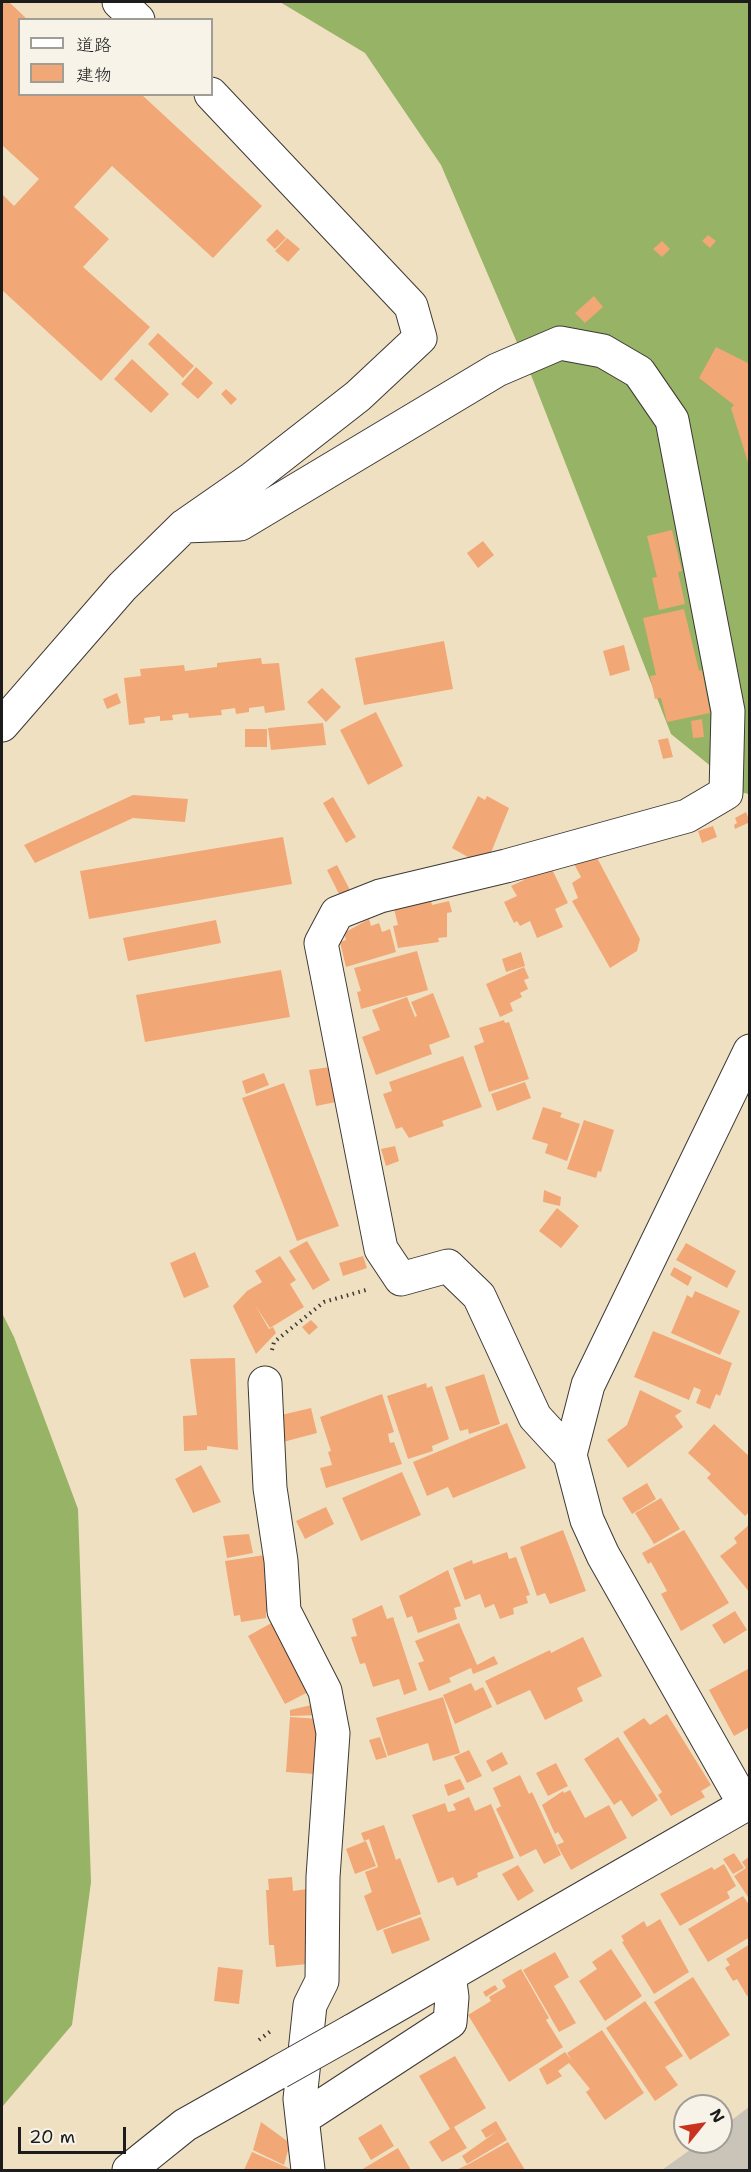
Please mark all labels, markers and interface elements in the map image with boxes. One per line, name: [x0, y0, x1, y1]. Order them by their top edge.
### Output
legend: [18, 18, 213, 96]
text: 道路: [76, 33, 112, 57]
text: 建物: [76, 63, 112, 87]
north arrow: [673, 2094, 733, 2154]
text: N: [705, 2105, 730, 2126]
scale bar: [21, 2115, 129, 2153]
text: 20 m: [29, 2125, 75, 2149]

